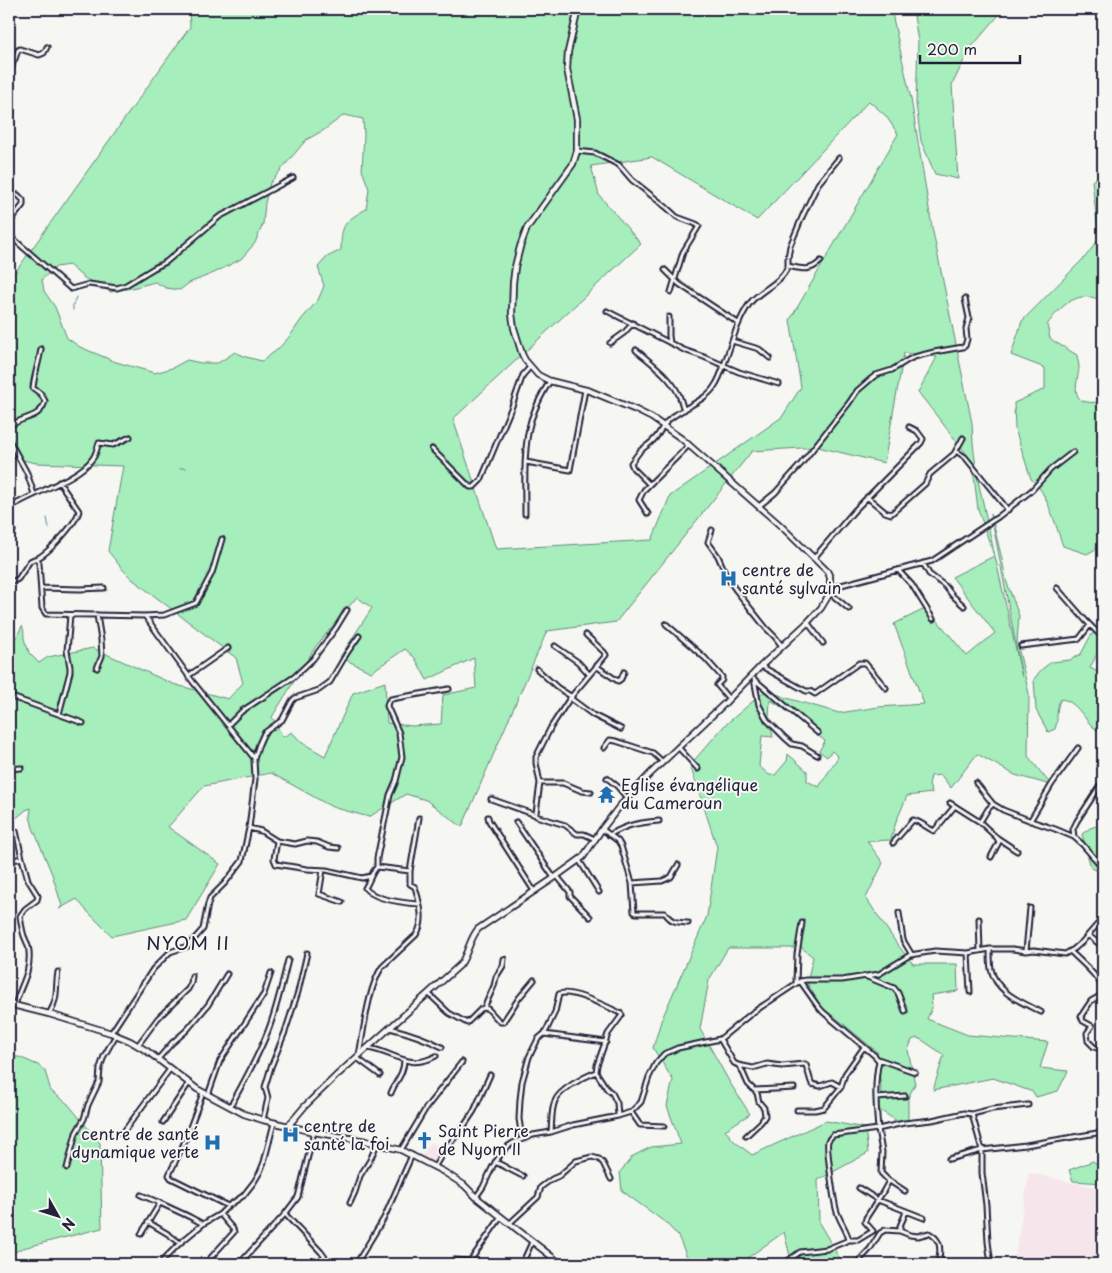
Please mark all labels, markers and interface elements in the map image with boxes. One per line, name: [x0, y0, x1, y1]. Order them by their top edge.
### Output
scale bar: [920, 32, 1020, 64]
text: 200 m: [927, 37, 977, 60]
place label: centre de santé sylvain: [742, 557, 842, 599]
hospital icon: centre de santé sylvain: [718, 569, 738, 589]
place label: Eglise évangélique du Cameroun: [621, 772, 758, 814]
temple icon: Eglise évangélique du Cameroun: [597, 784, 617, 804]
district label: NYOM II: [146, 928, 230, 956]
place label: centre de santé la foi: [304, 1113, 390, 1155]
place label: Saint Pierre de Nyom II: [438, 1118, 529, 1160]
place label: centre de santé dynamique verte: [72, 1121, 199, 1163]
hospital icon: centre de santé la foi: [280, 1125, 300, 1145]
church icon: Saint Pierre de Nyom II: [414, 1130, 434, 1150]
hospital icon: centre de santé dynamique verte: [203, 1133, 223, 1153]
north arrow: [32, 1190, 82, 1240]
text: N: [57, 1214, 80, 1235]

